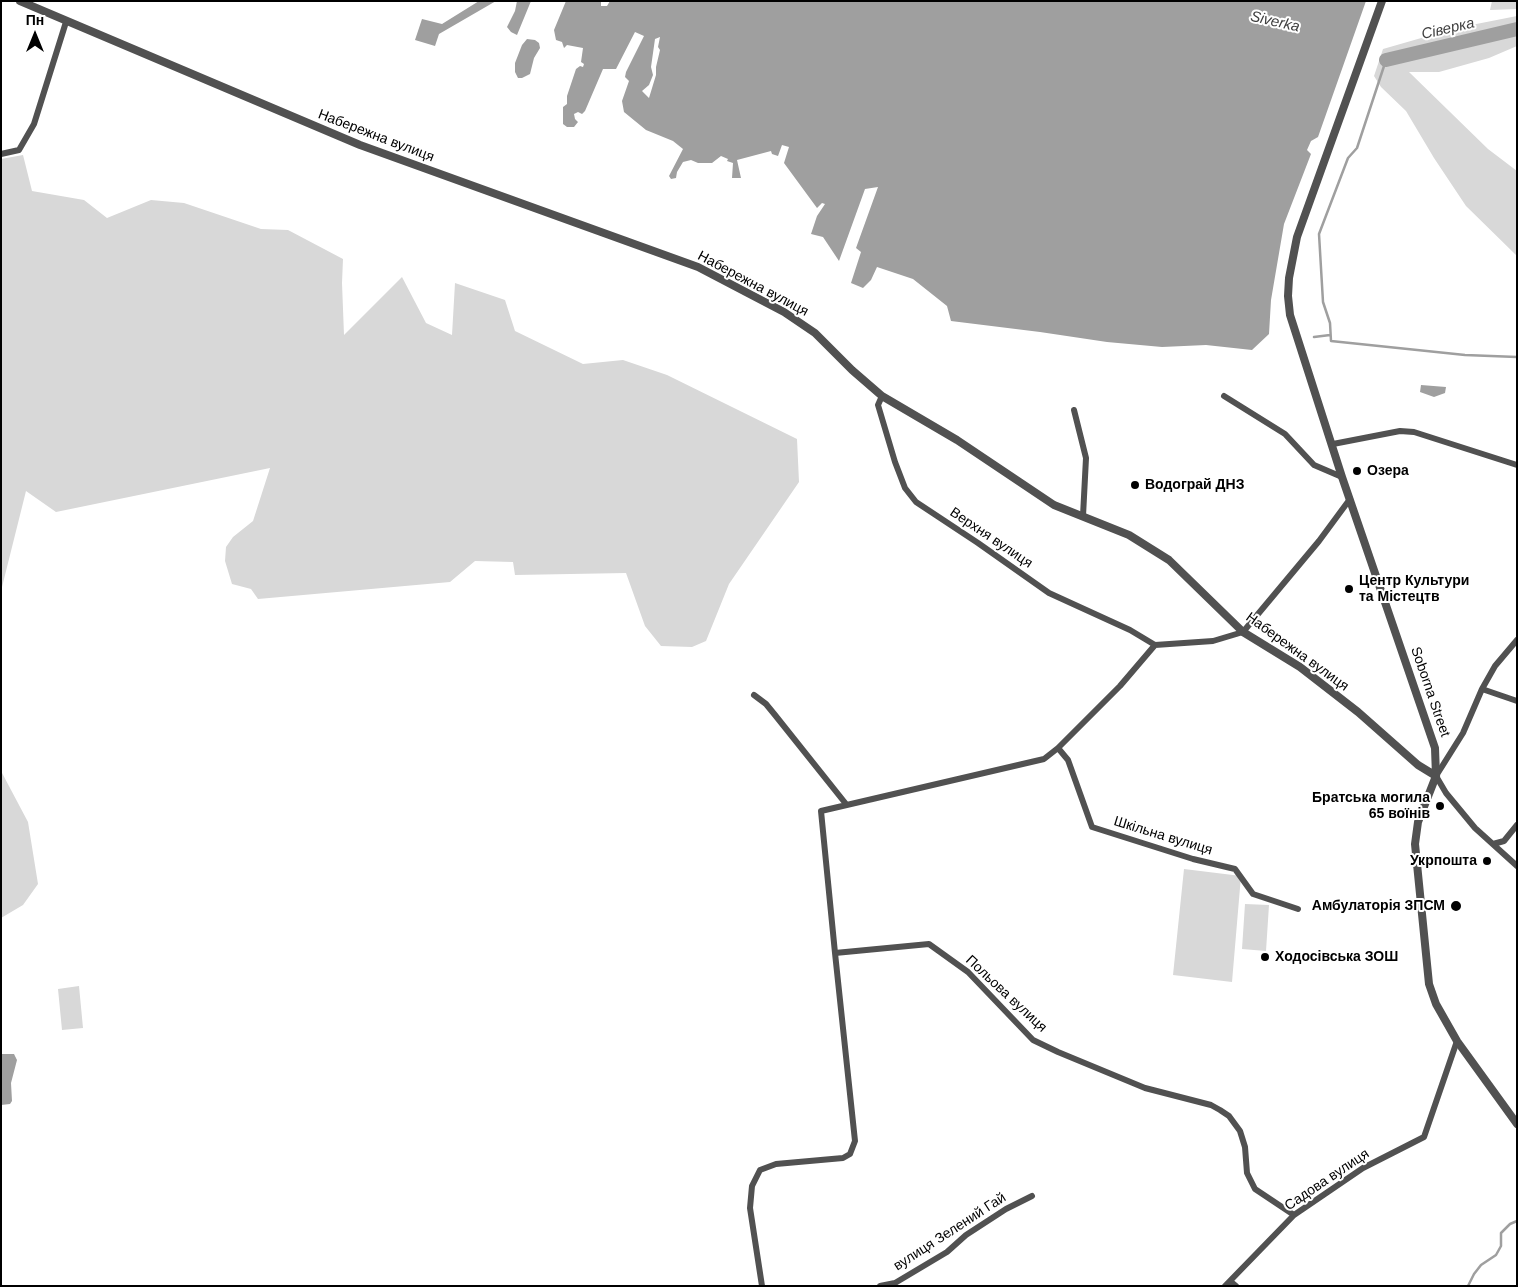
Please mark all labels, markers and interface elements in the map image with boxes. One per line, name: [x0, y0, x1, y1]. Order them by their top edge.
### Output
water label: Siverka: [1249, 8, 1301, 36]
north arrow: [10, 10, 60, 60]
text: Пн: [26, 12, 44, 28]
water label: Сіверка: [1420, 14, 1476, 44]
street label: Набережна вулиця: [316, 106, 436, 166]
street label: Набережна вулиця: [695, 248, 811, 320]
place label: Озера: [1367, 463, 1409, 479]
marker: Озера: [1351, 465, 1363, 477]
place label: Водограй ДНЗ: [1145, 477, 1244, 493]
marker: Водограй ДНЗ: [1129, 479, 1141, 491]
street label: Верхня вулиця: [946, 504, 1036, 572]
place label: Центр Культури та Містецтв: [1359, 573, 1469, 606]
marker: Центр Культури та Містецтв: [1343, 583, 1355, 595]
street label: Набережна вулиця: [1242, 609, 1352, 695]
street label: Soborna Street: [1407, 645, 1453, 739]
place label: Братська могила 65 воїнів: [1312, 790, 1430, 822]
marker: Братська могила 65 воїнів: [1434, 800, 1446, 812]
street label: Шкільна вулиця: [1112, 813, 1214, 859]
place label: Укрпошта: [1410, 853, 1477, 869]
marker: Укрпошта: [1481, 855, 1493, 867]
place label: Амбулаторія ЗПСМ: [1312, 898, 1445, 914]
marker: Амбулаторія ЗПСМ: [1449, 899, 1463, 913]
place label: Ходосівська ЗОШ: [1275, 949, 1398, 965]
marker: Ходосівська ЗОШ: [1259, 951, 1271, 963]
street label: Польова вулиця: [962, 952, 1050, 1036]
street label: Садова вулиця: [1282, 1146, 1372, 1214]
street label: вулиця Зелений Гай: [891, 1189, 1009, 1275]

